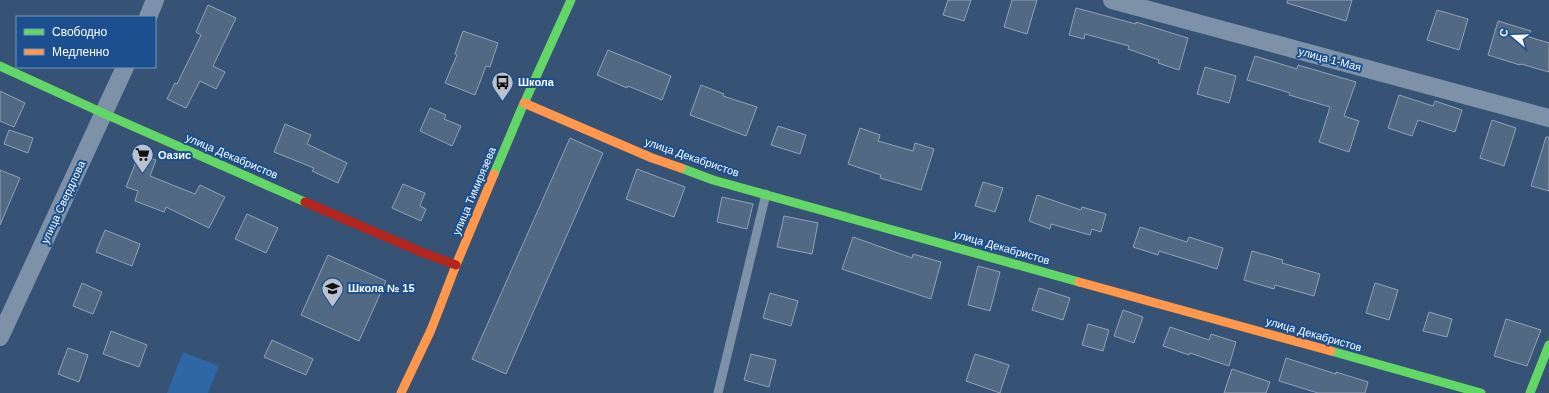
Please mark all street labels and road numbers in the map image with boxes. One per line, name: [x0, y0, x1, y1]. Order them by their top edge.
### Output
street label: улица 1-Мая: [1297, 45, 1363, 73]
street label: улица Декабристов: [184, 131, 280, 181]
street label: улица Декабристов: [643, 135, 741, 179]
street label: улица Тимирязева: [450, 144, 498, 237]
street label: улица Свердлова: [39, 158, 88, 245]
street label: улица Декабристов: [953, 228, 1051, 266]
street label: улица Декабристов: [1265, 315, 1363, 353]

